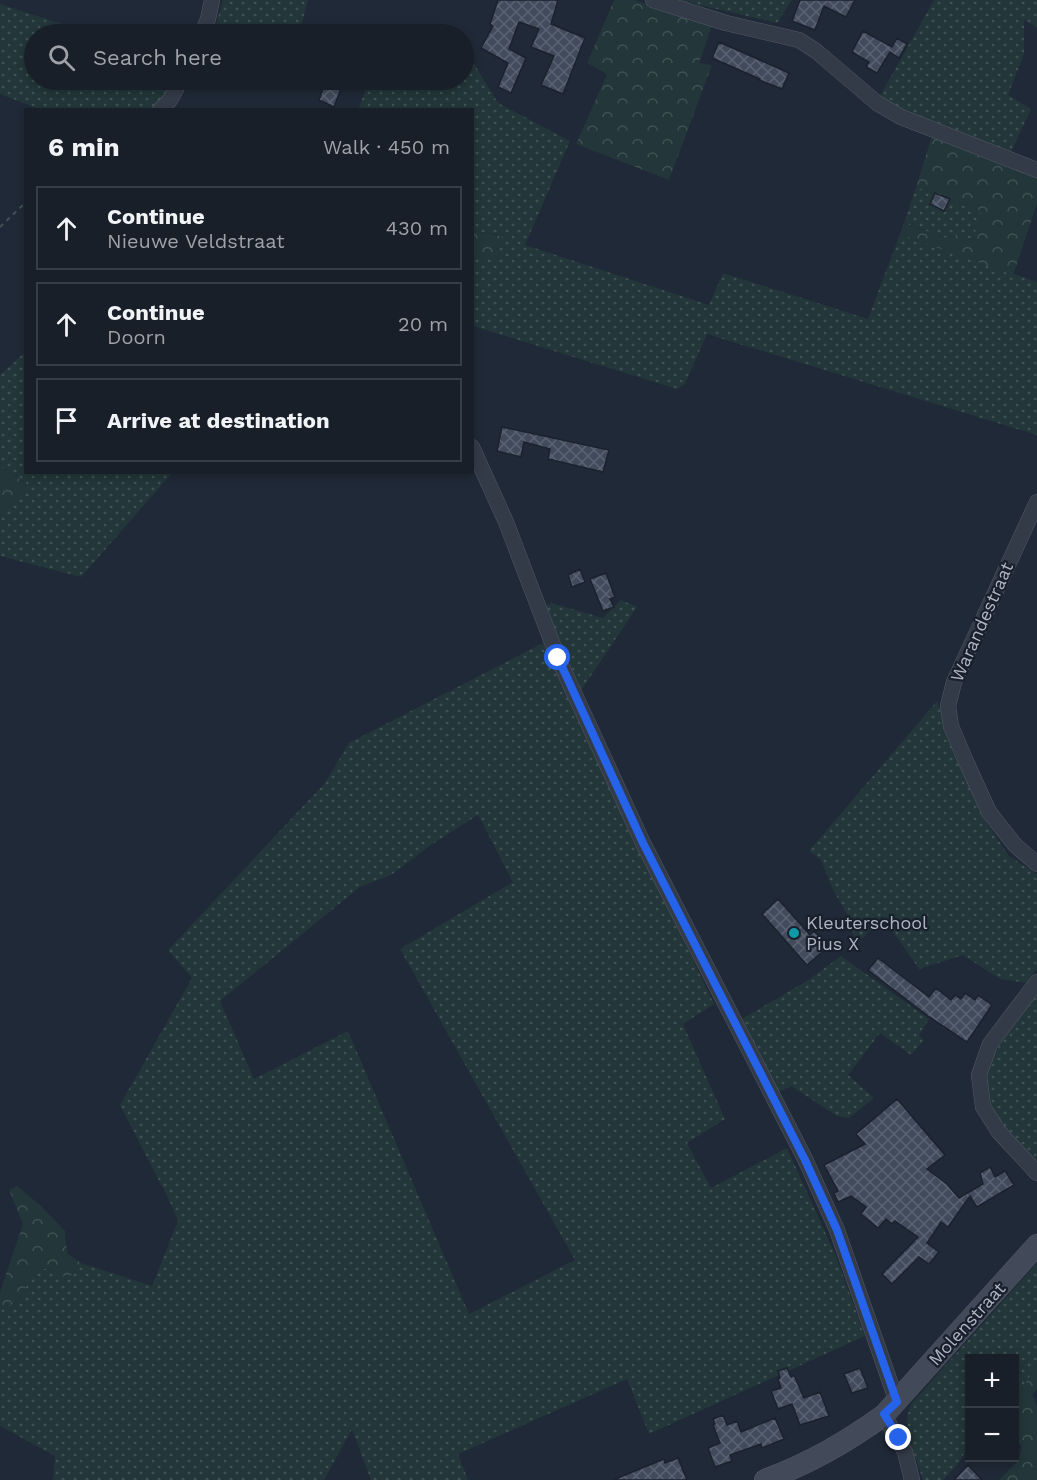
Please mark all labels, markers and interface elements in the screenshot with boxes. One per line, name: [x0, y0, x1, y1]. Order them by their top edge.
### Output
search box: [24, 24, 474, 90]
icon: search: [45, 41, 78, 74]
text: Search here: [93, 45, 222, 70]
text: 6 min: [48, 132, 120, 162]
text: Walk · 450 m: [323, 135, 450, 159]
text: Continue: [107, 204, 205, 229]
icon: ahead: [50, 212, 83, 245]
text: 430 m: [386, 216, 448, 240]
text: Nieuwe Veldstraat: [107, 229, 285, 253]
text: Continue: [107, 300, 205, 325]
icon: ahead: [50, 308, 83, 341]
text: 20 m: [398, 312, 448, 336]
text: Doorn: [107, 325, 166, 349]
icon: arrive: [50, 404, 83, 437]
text: Arrive at destination: [107, 408, 330, 433]
street label: Warandestraat: [946, 558, 1017, 685]
route start: [544, 644, 570, 670]
place label: Kleuterschool Pius X: [806, 912, 928, 954]
marker: Kleuterschool Pius X: [787, 926, 801, 940]
street label: Molenstraat: [924, 1277, 1010, 1370]
map controls: [965, 1354, 1019, 1462]
button: +: [965, 1354, 1019, 1408]
button: −: [965, 1408, 1019, 1462]
route end: [885, 1424, 911, 1450]

